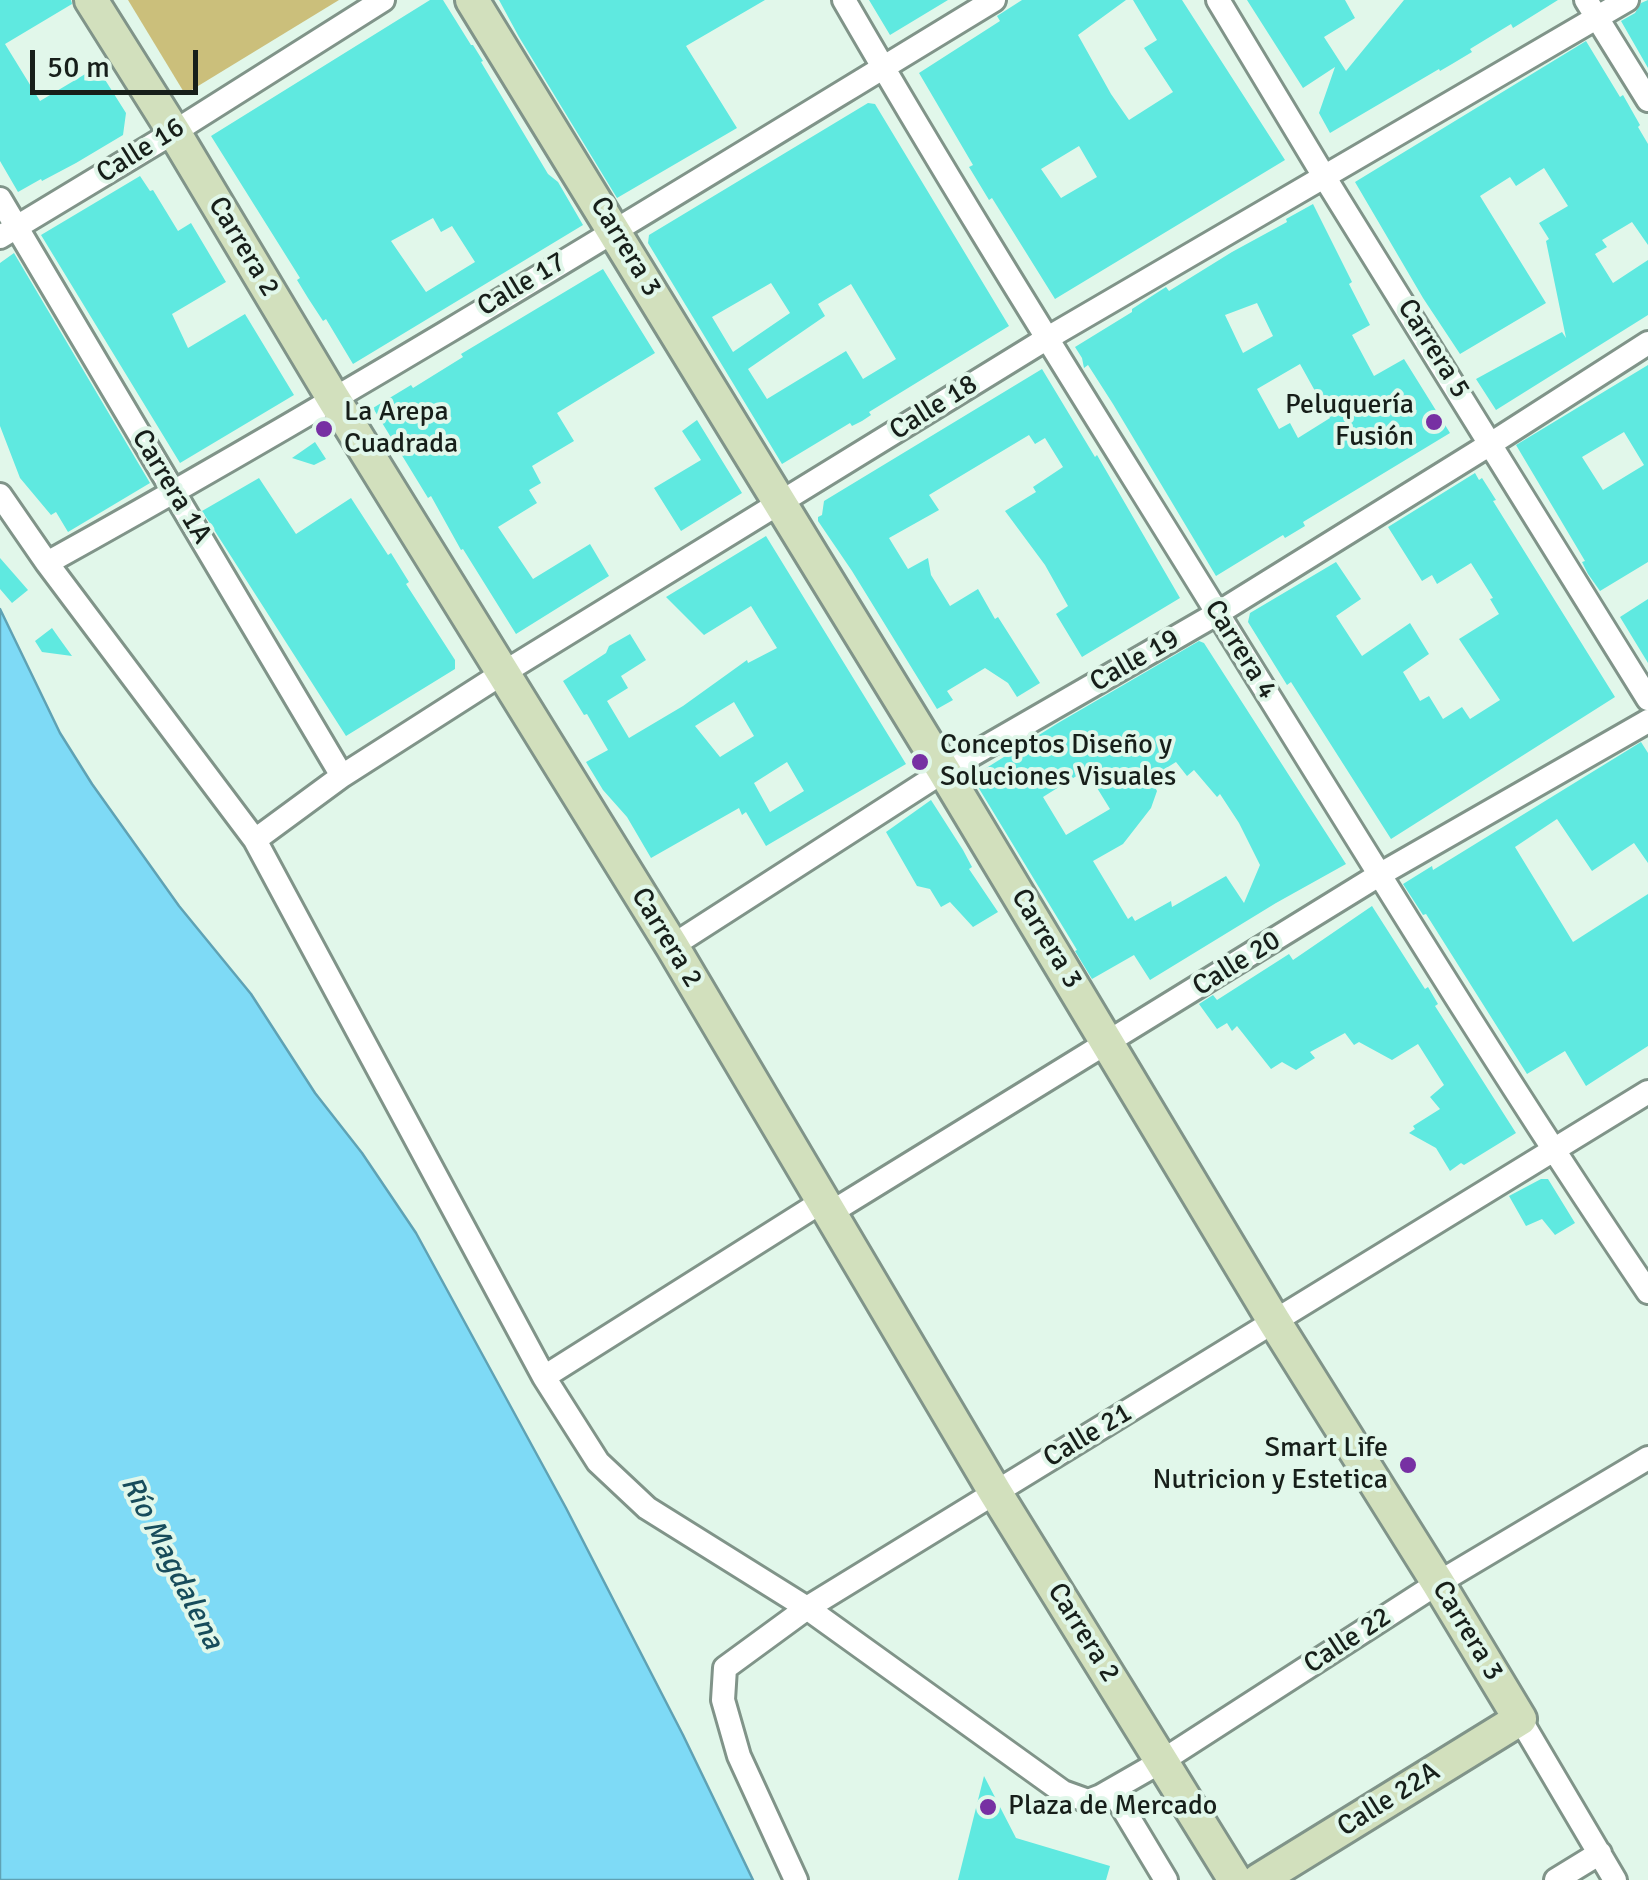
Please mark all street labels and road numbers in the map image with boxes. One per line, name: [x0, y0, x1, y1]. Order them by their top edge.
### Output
street label: Calle 16: [91, 111, 191, 191]
street label: Carrera 2: [200, 191, 286, 303]
street label: Carrera 3: [582, 191, 668, 303]
street label: Calle 17: [472, 246, 572, 324]
street label: Carrera 5: [1389, 293, 1477, 405]
street label: Calle 18: [884, 368, 984, 448]
street label: Carrera 1A: [124, 424, 218, 550]
street label: Carrera 4: [1196, 594, 1284, 706]
street label: Calle 19: [1085, 622, 1185, 700]
street label: Carrera 2: [623, 882, 709, 994]
street label: Carrera 3: [1003, 883, 1089, 995]
street label: Calle 20: [1187, 924, 1287, 1004]
street label: Calle 21: [1038, 1397, 1138, 1475]
street label: Carrera 3: [1424, 1575, 1510, 1687]
street label: Carrera 2: [1039, 1577, 1127, 1689]
street label: Calle 22: [1298, 1600, 1398, 1682]
street label: Calle 22A: [1332, 1755, 1446, 1845]

